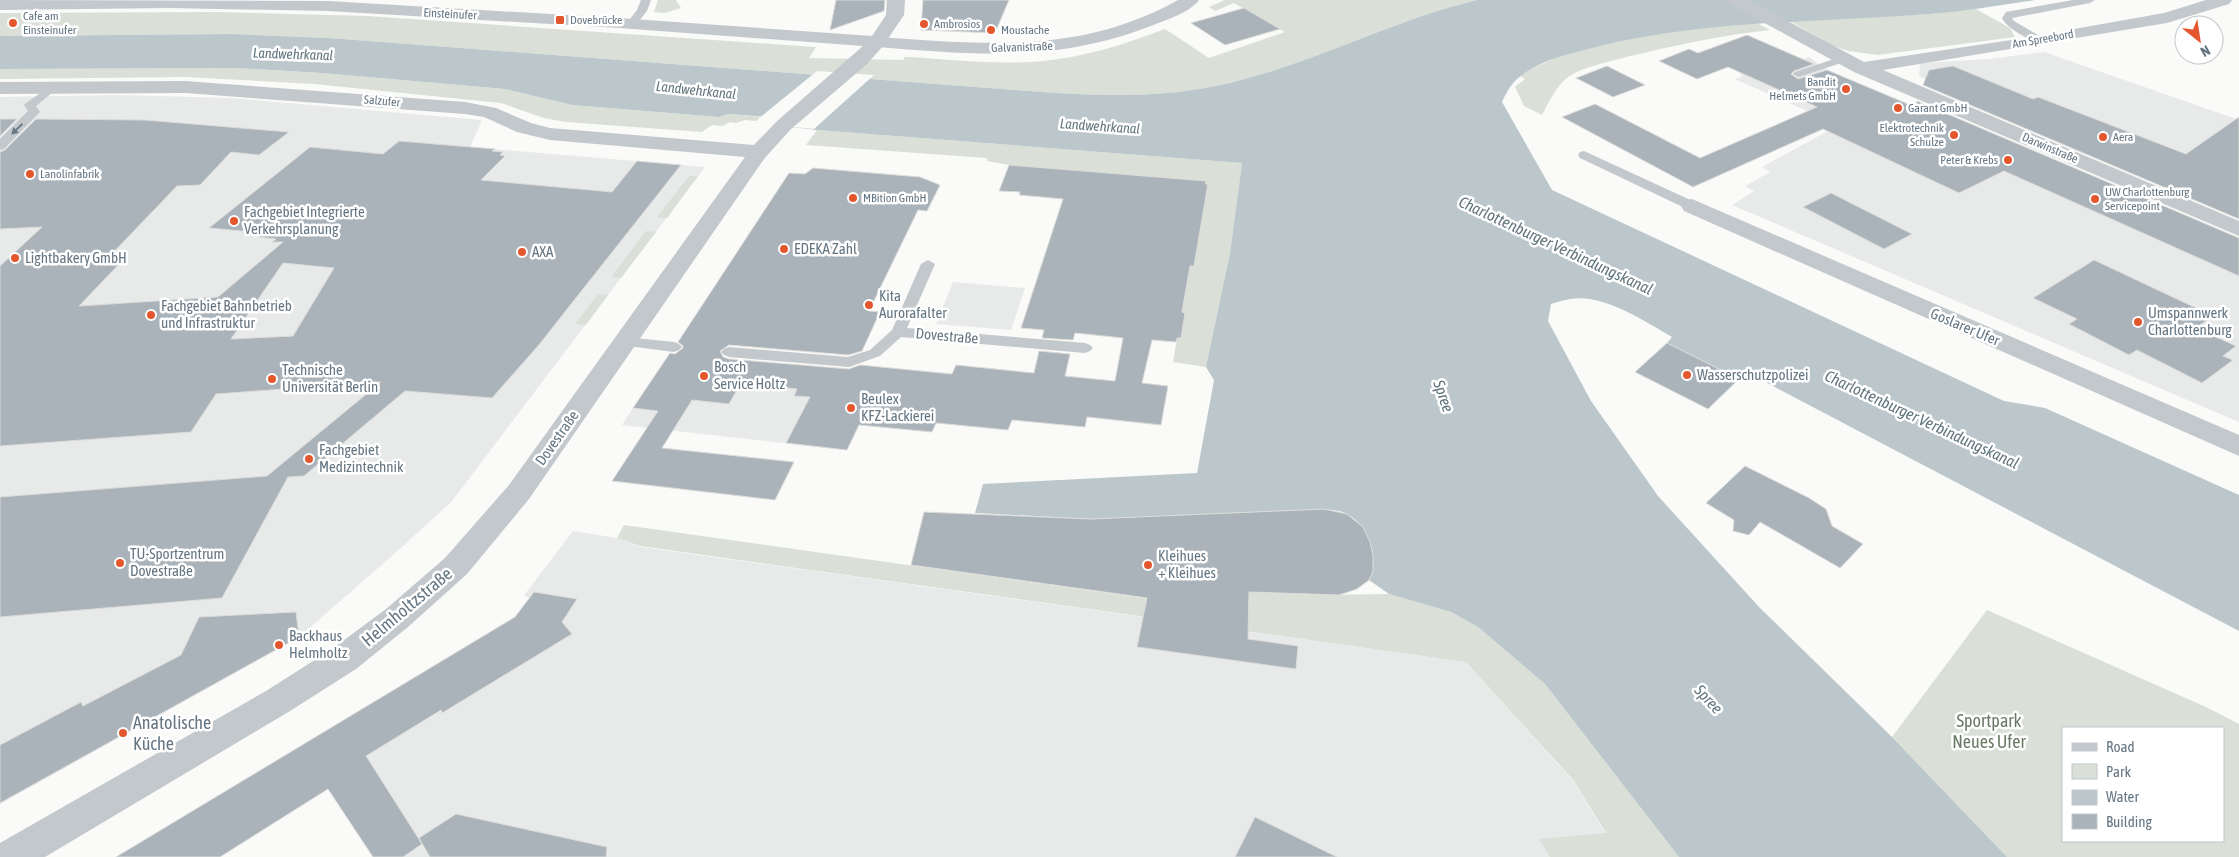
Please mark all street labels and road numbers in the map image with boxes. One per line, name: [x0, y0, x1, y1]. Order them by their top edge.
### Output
street label: Einsteinufer: [423, 6, 477, 22]
street label: Am Spreebord: [2011, 27, 2075, 51]
street label: Galvanistraße: [991, 39, 1053, 55]
street label: Salzufer: [363, 92, 401, 110]
street label: Darwinstraße: [2020, 130, 2080, 166]
street label: Goslarer Ufer: [1928, 304, 2003, 349]
street label: Dovestraße: [915, 324, 979, 347]
street label: Dovestraße: [532, 407, 582, 468]
street label: Helmholtzstraße: [357, 563, 456, 650]

